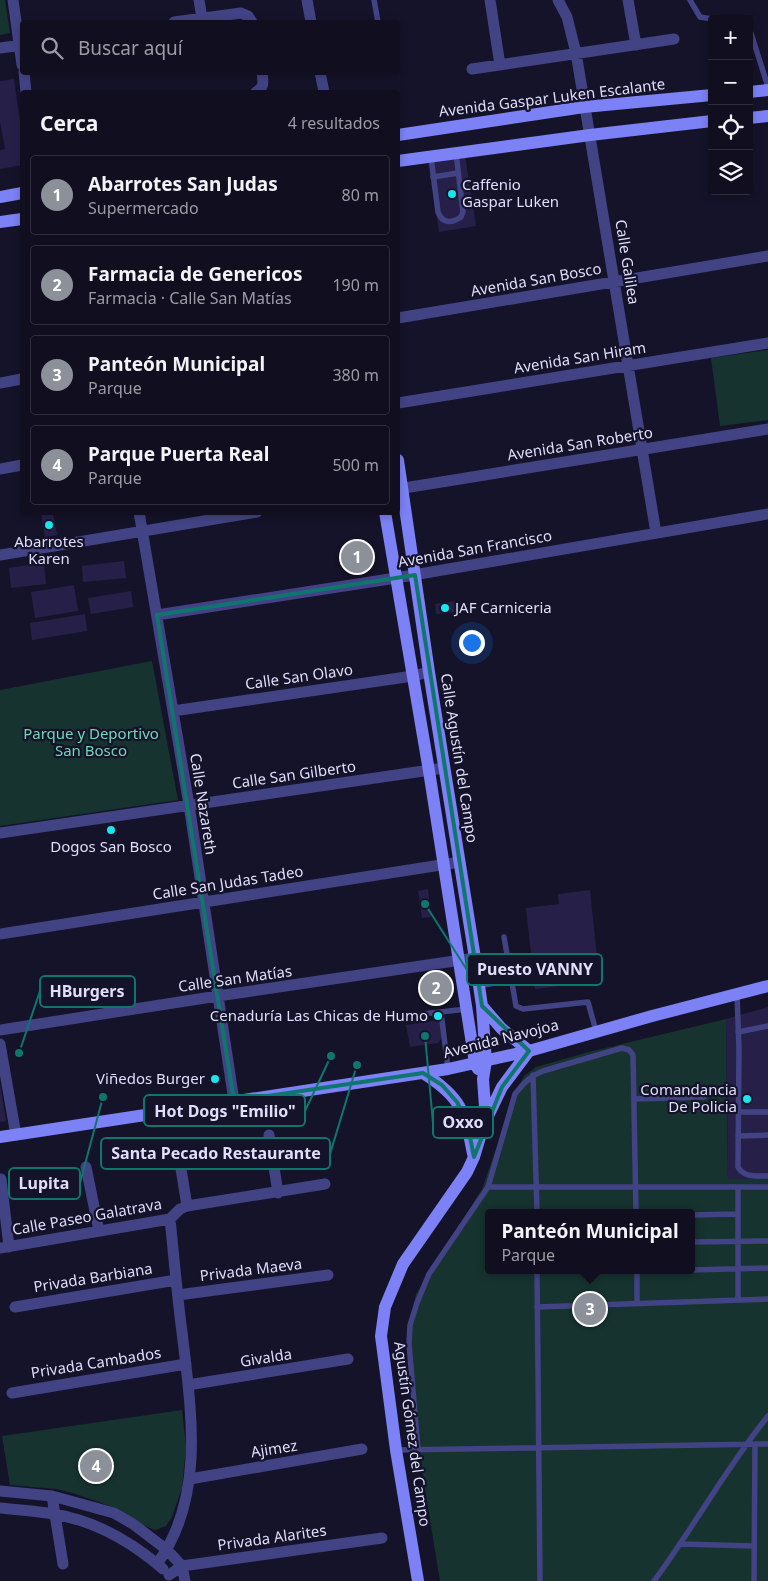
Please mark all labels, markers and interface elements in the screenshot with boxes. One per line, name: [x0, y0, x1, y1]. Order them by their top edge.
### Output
map controls: [708, 15, 753, 195]
button: +: [708, 15, 753, 60]
search box: [20, 20, 400, 75]
icon: search: [38, 34, 66, 62]
text: Buscar aquí: [78, 35, 183, 61]
button: −: [708, 60, 753, 105]
street label: Avenida Gaspar Luken Escalante: [438, 73, 666, 121]
button: locate: [708, 105, 753, 150]
text: Cerca: [40, 109, 98, 137]
text: 4 resultados: [288, 112, 380, 134]
button: layers: [708, 150, 753, 195]
text: Abarrotes San Judas: [88, 171, 278, 197]
place label: Caffenio Gaspar Luken: [462, 174, 559, 211]
text: 1: [52, 184, 62, 206]
text: 80 m: [342, 184, 379, 206]
marker: Caffenio Gaspar Luken: [446, 188, 458, 200]
text: Supermercado: [88, 197, 199, 219]
street label: Calle Galilea: [611, 218, 645, 306]
street label: Avenida San Bosco: [469, 258, 603, 300]
text: Farmacia de Genericos: [88, 261, 303, 287]
text: 2: [52, 274, 62, 296]
text: 190 m: [332, 274, 379, 296]
text: Farmacia · Calle San Matías: [88, 287, 292, 309]
street label: Avenida San Hiram: [512, 337, 647, 377]
text: Panteón Municipal: [88, 351, 265, 377]
text: 3: [52, 364, 62, 386]
text: 380 m: [332, 364, 379, 386]
text: Parque: [88, 377, 142, 399]
street label: Avenida San Roberto: [506, 422, 654, 464]
text: Parque Puerta Real: [88, 441, 269, 467]
text: 4: [52, 454, 62, 476]
text: 500 m: [332, 454, 379, 476]
text: Parque: [88, 467, 142, 489]
marker: Abarrotes Karen: [43, 519, 55, 531]
street label: Avenida San Francisco: [396, 525, 553, 571]
place label: Abarrotes Karen: [14, 531, 84, 568]
pin: 1: [341, 538, 373, 576]
place label: JAF Carniceria: [453, 597, 552, 617]
marker: JAF Carniceria: [439, 602, 451, 614]
your location: [459, 630, 485, 656]
street label: Calle San Olavo: [244, 659, 354, 693]
street label: Calle Agustín del Campo: [437, 672, 483, 844]
park label: Parque y Deportivo San Bosco: [23, 723, 159, 760]
street label: Calle Nazareth: [186, 752, 222, 856]
street label: Calle San Gilberto: [231, 755, 357, 793]
marker: Dogos San Bosco: [105, 824, 117, 836]
place label: Dogos San Bosco: [50, 836, 172, 856]
street label: Calle San Judas Tadeo: [151, 860, 305, 904]
callout: Puesto VANNY: [467, 954, 602, 985]
text: Puesto VANNY: [477, 958, 594, 980]
street label: Calle San Matías: [177, 960, 293, 996]
pin: 2: [420, 969, 452, 1007]
callout: HBurgers: [40, 976, 135, 1007]
text: HBurgers: [49, 980, 125, 1002]
place label: Cenaduría Las Chicas de Humo: [210, 1005, 428, 1025]
marker: Cenaduría Las Chicas de Humo: [432, 1010, 444, 1022]
street label: Avenida Navojoa: [441, 1014, 561, 1062]
place label: Viñedos Burger: [96, 1068, 205, 1088]
marker: Viñedos Burger: [209, 1073, 221, 1085]
place label: Comandancia De Policia: [640, 1079, 737, 1116]
marker: Comandancia De Policia: [741, 1093, 753, 1105]
callout: Hot Dogs "Emilio": [144, 1095, 305, 1126]
text: Hot Dogs "Emilio": [154, 1100, 296, 1122]
callout: Oxxo: [433, 1107, 493, 1138]
text: Oxxo: [443, 1111, 483, 1133]
callout: Santa Pecado Restaurante: [101, 1138, 330, 1169]
text: Santa Pecado Restaurante: [111, 1142, 321, 1164]
callout: Lupita: [9, 1168, 80, 1199]
text: Lupita: [19, 1172, 69, 1194]
street label: Calle Paseo Galatrava: [10, 1193, 163, 1239]
popup: [485, 1209, 695, 1274]
text: Panteón Municipal: [501, 1218, 679, 1244]
text: Parque: [501, 1244, 555, 1266]
street label: Privada Maeva: [199, 1253, 303, 1285]
street label: Privada Barbiana: [32, 1258, 154, 1296]
pin: 3: [574, 1290, 606, 1328]
street label: Agustín Gómez del Campo: [390, 1340, 436, 1528]
street label: Privada Cambados: [29, 1342, 162, 1382]
street label: Givalda: [238, 1343, 293, 1371]
street label: Ajimez: [249, 1434, 298, 1462]
pin: 4: [80, 1447, 112, 1485]
street label: Privada Alarites: [216, 1519, 328, 1555]

